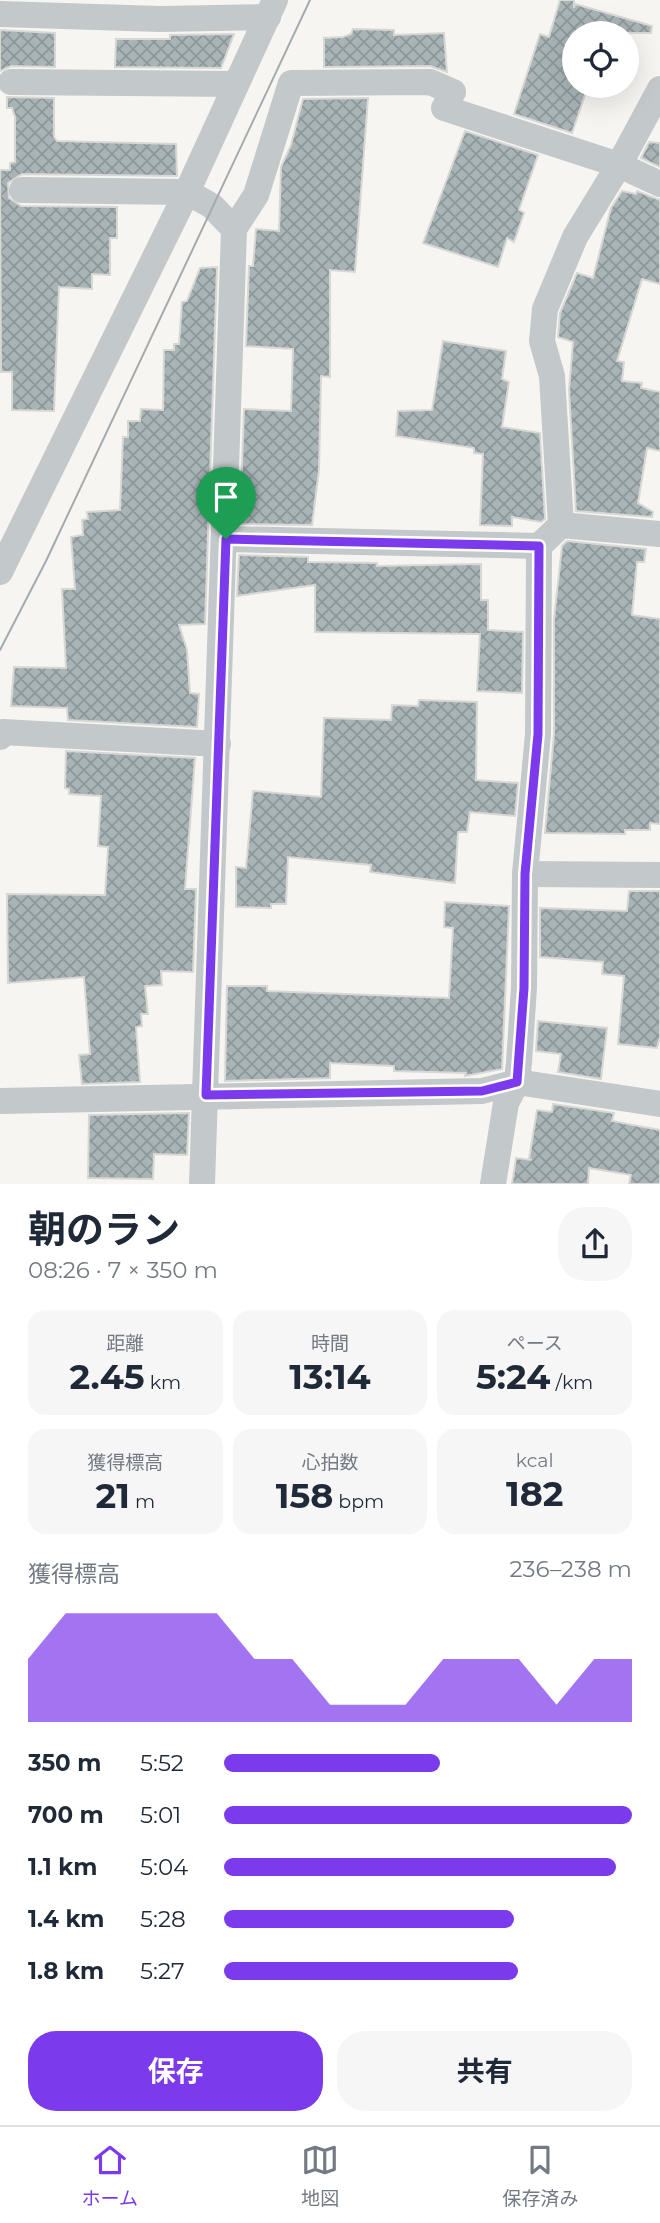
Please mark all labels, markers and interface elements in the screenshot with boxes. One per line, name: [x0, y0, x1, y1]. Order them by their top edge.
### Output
map controls: [562, 21, 639, 98]
button: locate: [562, 21, 639, 98]
pin: [196, 467, 256, 539]
icon: arrive: [207, 478, 245, 516]
text: 朝のラン: [28, 1206, 180, 1253]
button: share: [558, 1207, 632, 1281]
text: 08:26 · 7 × 350 m: [28, 1256, 218, 1284]
text: 距離: [106, 1332, 144, 1355]
text: 時間: [311, 1332, 349, 1355]
text: ペース: [507, 1332, 563, 1355]
text: 2.45: [70, 1355, 145, 1398]
text: 13:14: [289, 1355, 371, 1398]
text: 5:24: [476, 1355, 550, 1398]
text: km: [145, 1371, 181, 1394]
text: /km: [550, 1371, 593, 1394]
text: kcal: [516, 1449, 554, 1472]
text: 獲得標高: [87, 1451, 163, 1474]
text: 心拍数: [301, 1451, 359, 1474]
text: 182: [506, 1472, 563, 1515]
text: 21: [96, 1474, 130, 1517]
text: 158: [276, 1474, 333, 1517]
text: m: [130, 1490, 155, 1513]
text: bpm: [333, 1490, 384, 1513]
text: 236–238 m: [509, 1555, 632, 1583]
text: 獲得標高: [28, 1560, 120, 1588]
text: 350 m: [28, 1749, 101, 1777]
text: 5:52: [140, 1749, 184, 1777]
text: 700 m: [28, 1801, 104, 1829]
text: 5:01: [140, 1801, 181, 1829]
text: 1.1 km: [28, 1853, 97, 1881]
text: 5:04: [140, 1853, 188, 1881]
text: 1.4 km: [28, 1905, 105, 1933]
text: 5:28: [140, 1905, 186, 1933]
text: 1.8 km: [28, 1957, 104, 1985]
text: 5:27: [140, 1957, 184, 1985]
button: 保存: [28, 2031, 323, 2111]
button: 共有: [337, 2031, 632, 2111]
tab: ホーム: [82, 2141, 138, 2210]
tab: 地図: [301, 2141, 339, 2210]
tab: 保存済み: [502, 2141, 578, 2210]

